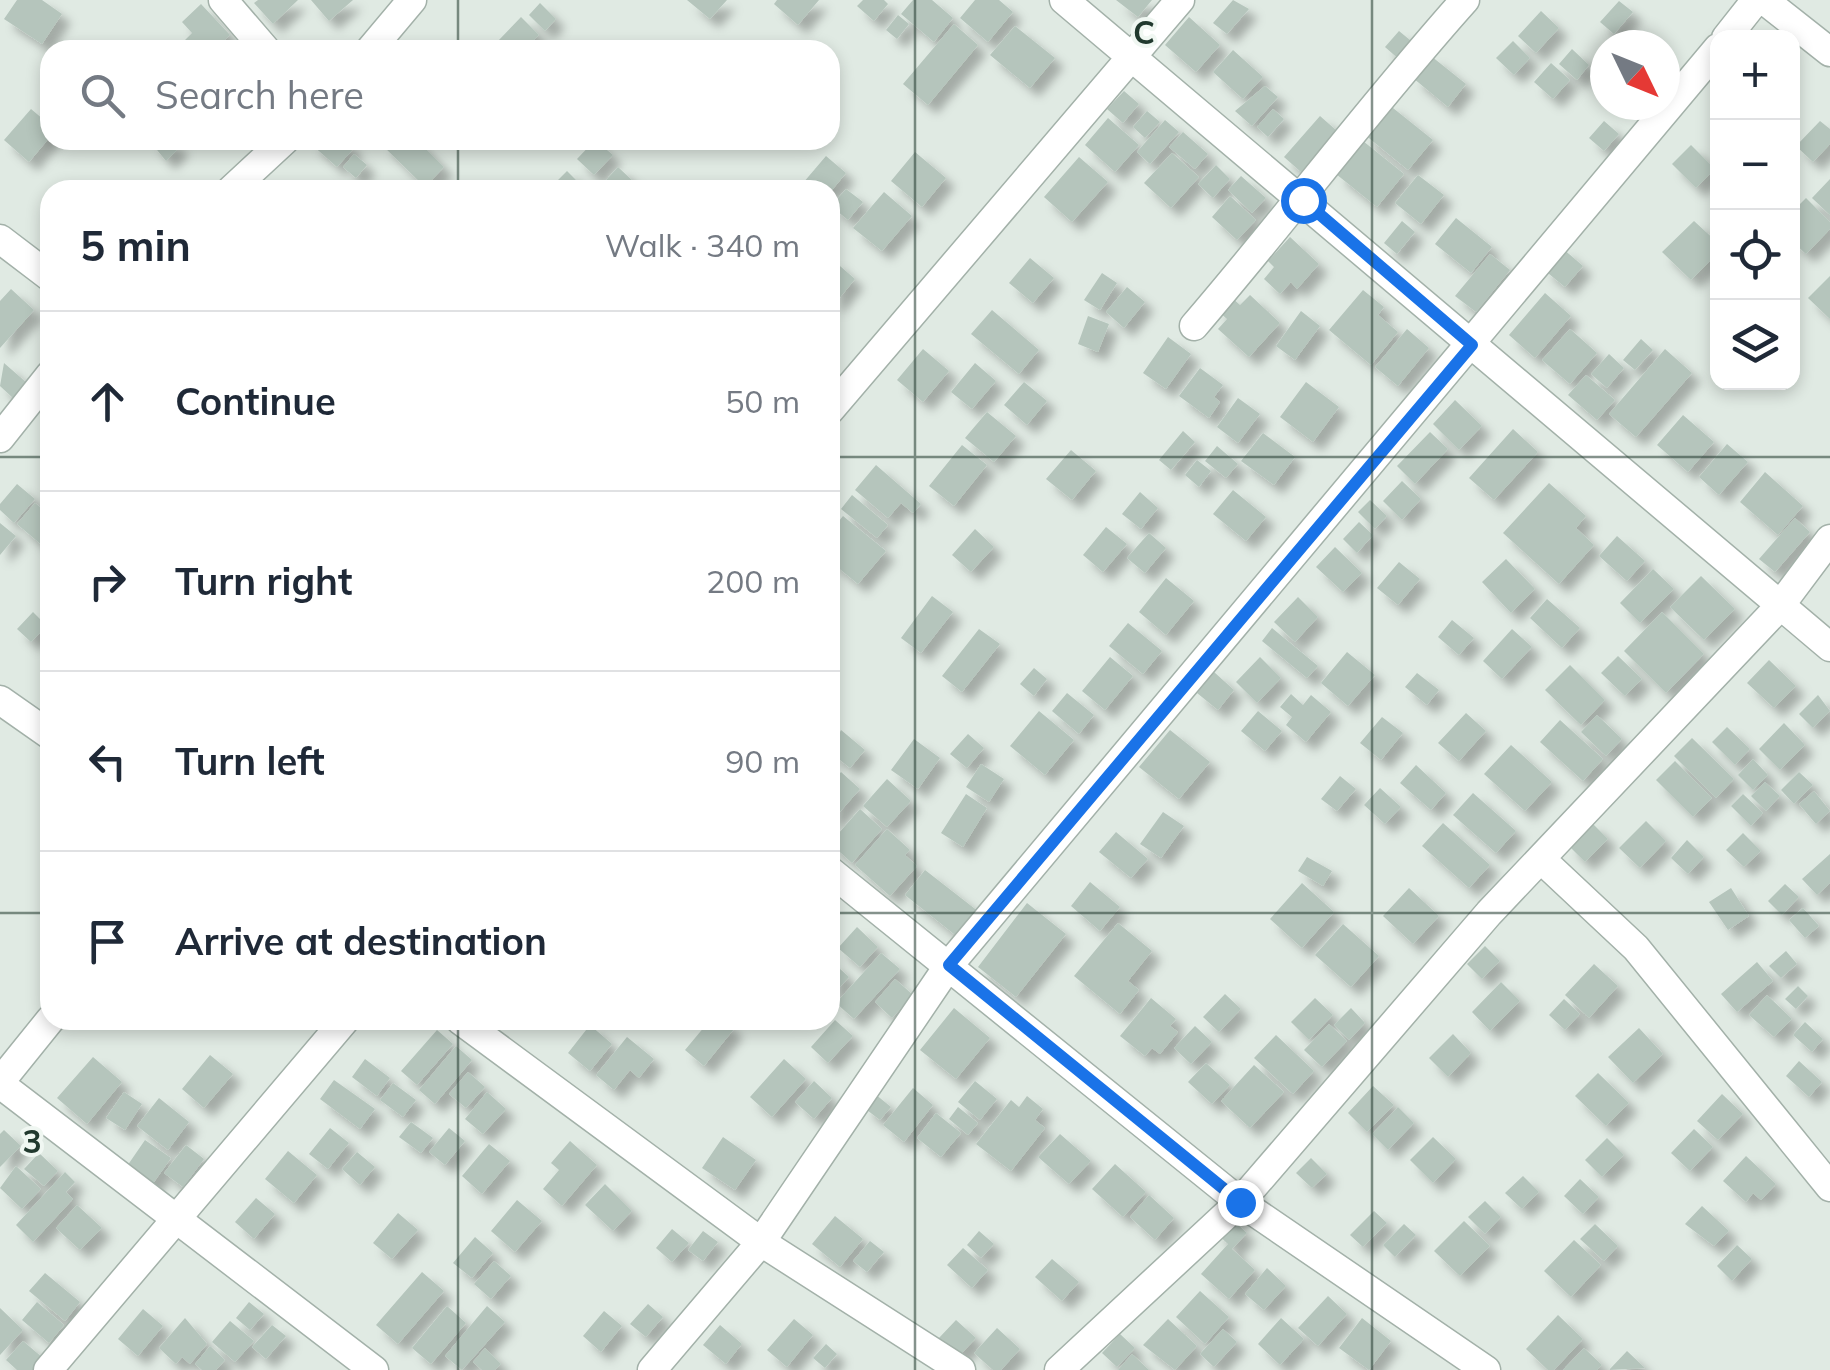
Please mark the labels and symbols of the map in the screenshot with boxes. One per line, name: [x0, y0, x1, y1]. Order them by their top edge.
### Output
text: C: [1133, 12, 1155, 52]
north arrow: [1590, 30, 1680, 120]
route start: [1281, 178, 1327, 224]
text: 3: [22, 1121, 42, 1161]
route end: [1218, 1180, 1264, 1226]

